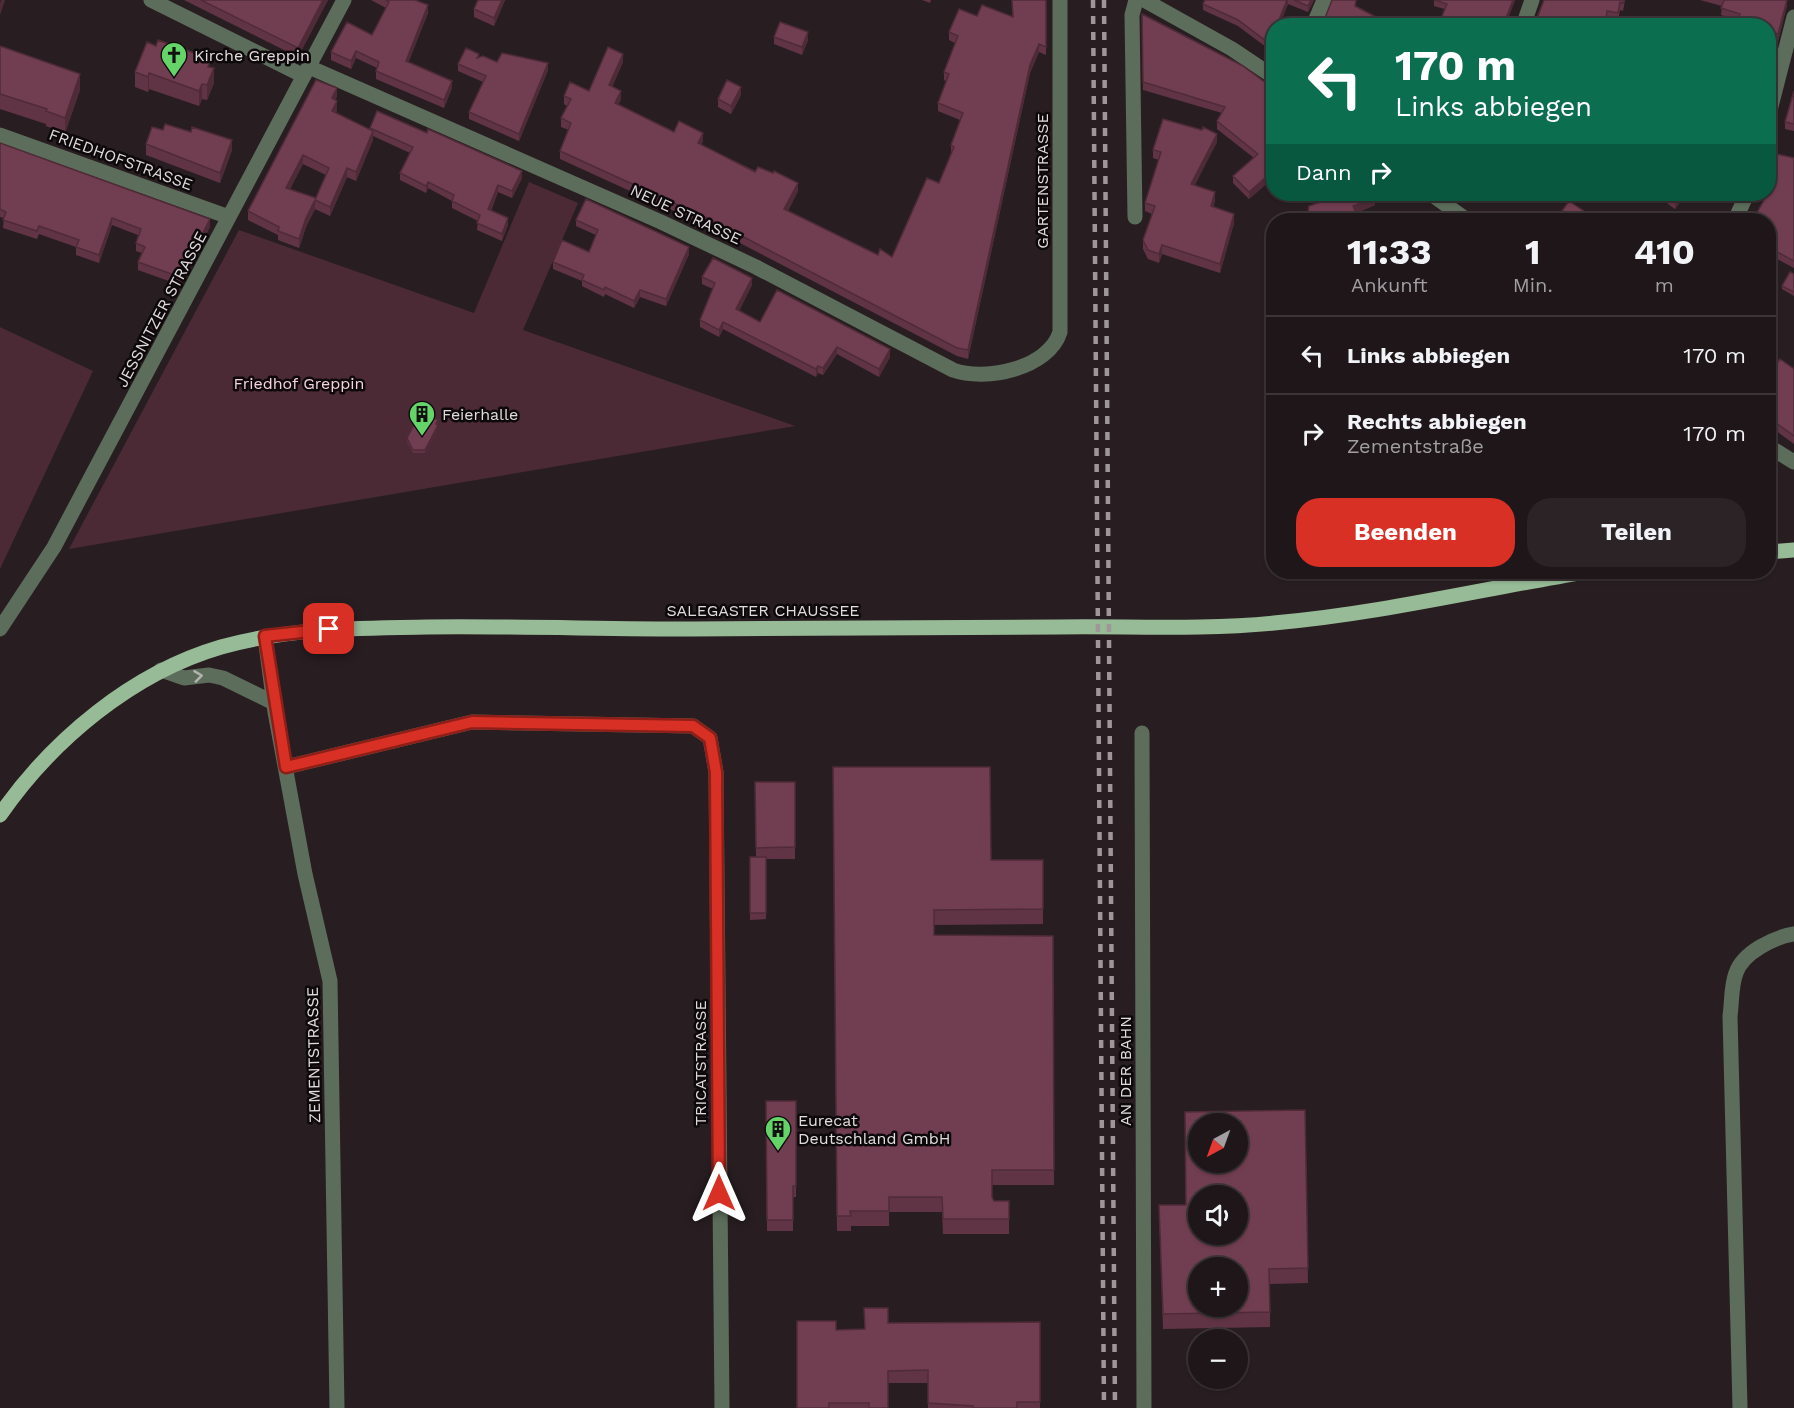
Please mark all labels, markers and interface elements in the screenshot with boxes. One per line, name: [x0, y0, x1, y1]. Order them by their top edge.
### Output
church icon: Kirche Greppin: [159, 40, 189, 78]
text: 170 m: [1395, 41, 1516, 90]
icon: left: [1296, 42, 1374, 120]
place label: Kirche Greppin: [194, 46, 310, 65]
text: Links abbiegen: [1395, 91, 1592, 123]
street label: GARTENSTRASSE: [1033, 113, 1052, 249]
street label: FRIEDHOFSTRASSE: [46, 125, 195, 194]
icon: right: [1364, 156, 1397, 189]
text: Dann: [1296, 160, 1352, 185]
street label: NEUE STRASSE: [627, 180, 744, 248]
street label: JESSNITZER STRASSE: [112, 228, 211, 390]
text: 11:33: [1347, 231, 1432, 273]
text: 1: [1525, 231, 1541, 273]
text: 410: [1634, 231, 1695, 273]
text: Ankunft: [1351, 273, 1428, 297]
text: Min.: [1513, 273, 1553, 297]
text: m: [1655, 273, 1674, 297]
icon: left: [1296, 339, 1329, 372]
text: Links abbiegen: [1347, 343, 1510, 368]
text: 170 m: [1683, 343, 1746, 368]
park label: Friedhof Greppin: [234, 374, 364, 393]
building icon: Feierhalle: [407, 399, 437, 437]
place label: Feierhalle: [442, 405, 518, 424]
text: Rechts abbiegen: [1347, 409, 1527, 434]
icon: right: [1296, 417, 1329, 450]
text: 170 m: [1683, 421, 1746, 446]
text: Zementstraße: [1347, 434, 1484, 458]
button: Beenden: [1296, 498, 1515, 567]
button: Teilen: [1527, 498, 1746, 567]
street label: SALEGASTER CHAUSSEE: [666, 601, 860, 620]
pin: [303, 603, 354, 654]
icon: arrive: [312, 612, 345, 645]
one-way arrow: [193, 671, 202, 683]
street label: ZEMENTSTRASSE: [303, 987, 324, 1123]
street label: TRICATSTRASSE: [691, 1000, 710, 1126]
street label: AN DER BAHN: [1116, 1016, 1135, 1126]
place label: Eurecat Deutschland GmbH: [798, 1111, 950, 1148]
north arrow: [1188, 1113, 1248, 1173]
map controls: [1188, 1113, 1248, 1389]
building icon: Eurecat Deutschland GmbH: [763, 1114, 793, 1152]
position arrow: [687, 1161, 751, 1225]
button: sound: [1188, 1185, 1248, 1245]
button: +: [1188, 1257, 1248, 1317]
button: −: [1188, 1329, 1248, 1389]

